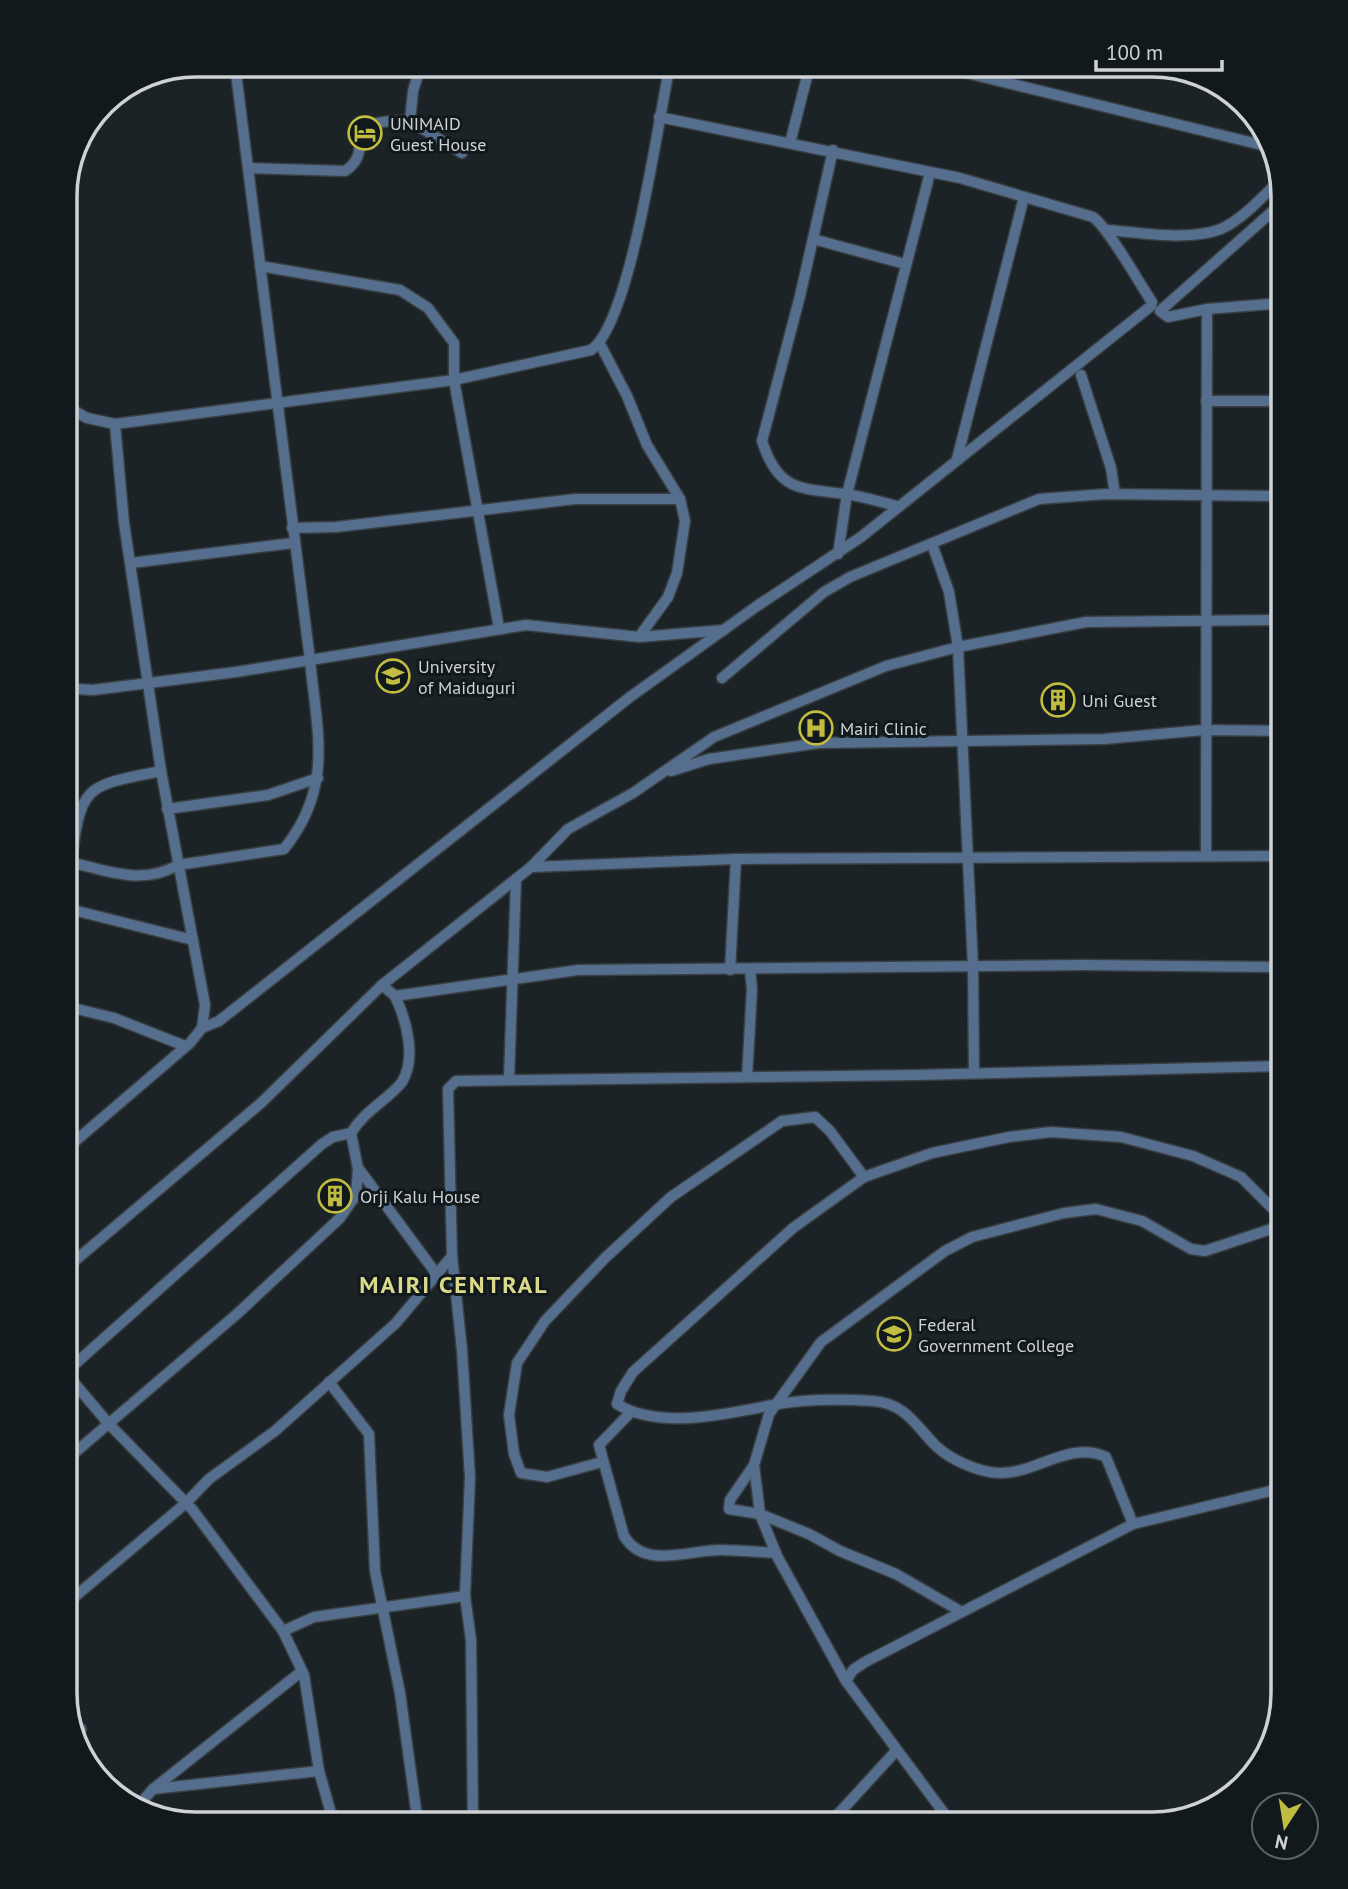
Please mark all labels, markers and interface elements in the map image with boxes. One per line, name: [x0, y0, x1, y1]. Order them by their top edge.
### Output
scale bar: [1096, 28, 1222, 72]
text: 100 m: [1106, 39, 1163, 66]
place label: UNIMAID Guest House: [390, 112, 487, 156]
hotel icon: UNIMAID Guest House: [346, 114, 384, 152]
place label: University of Maiduguri: [418, 655, 516, 699]
school or university icon: University of Maiduguri: [374, 657, 412, 695]
building icon: Uni Guest: [1039, 681, 1077, 719]
place label: Uni Guest: [1082, 689, 1157, 712]
hospital icon: Mairi Clinic: [797, 709, 835, 747]
place label: Mairi Clinic: [840, 717, 927, 740]
building icon: Orji Kalu House: [316, 1177, 354, 1215]
place label: Orji Kalu House: [360, 1185, 480, 1208]
district label: MAIRI CENTRAL: [359, 1269, 549, 1300]
place label: Federal Government College: [918, 1313, 1074, 1357]
school or university icon: Federal Government College: [875, 1315, 913, 1353]
north arrow: [1250, 1791, 1320, 1861]
text: N: [1273, 1830, 1290, 1856]

